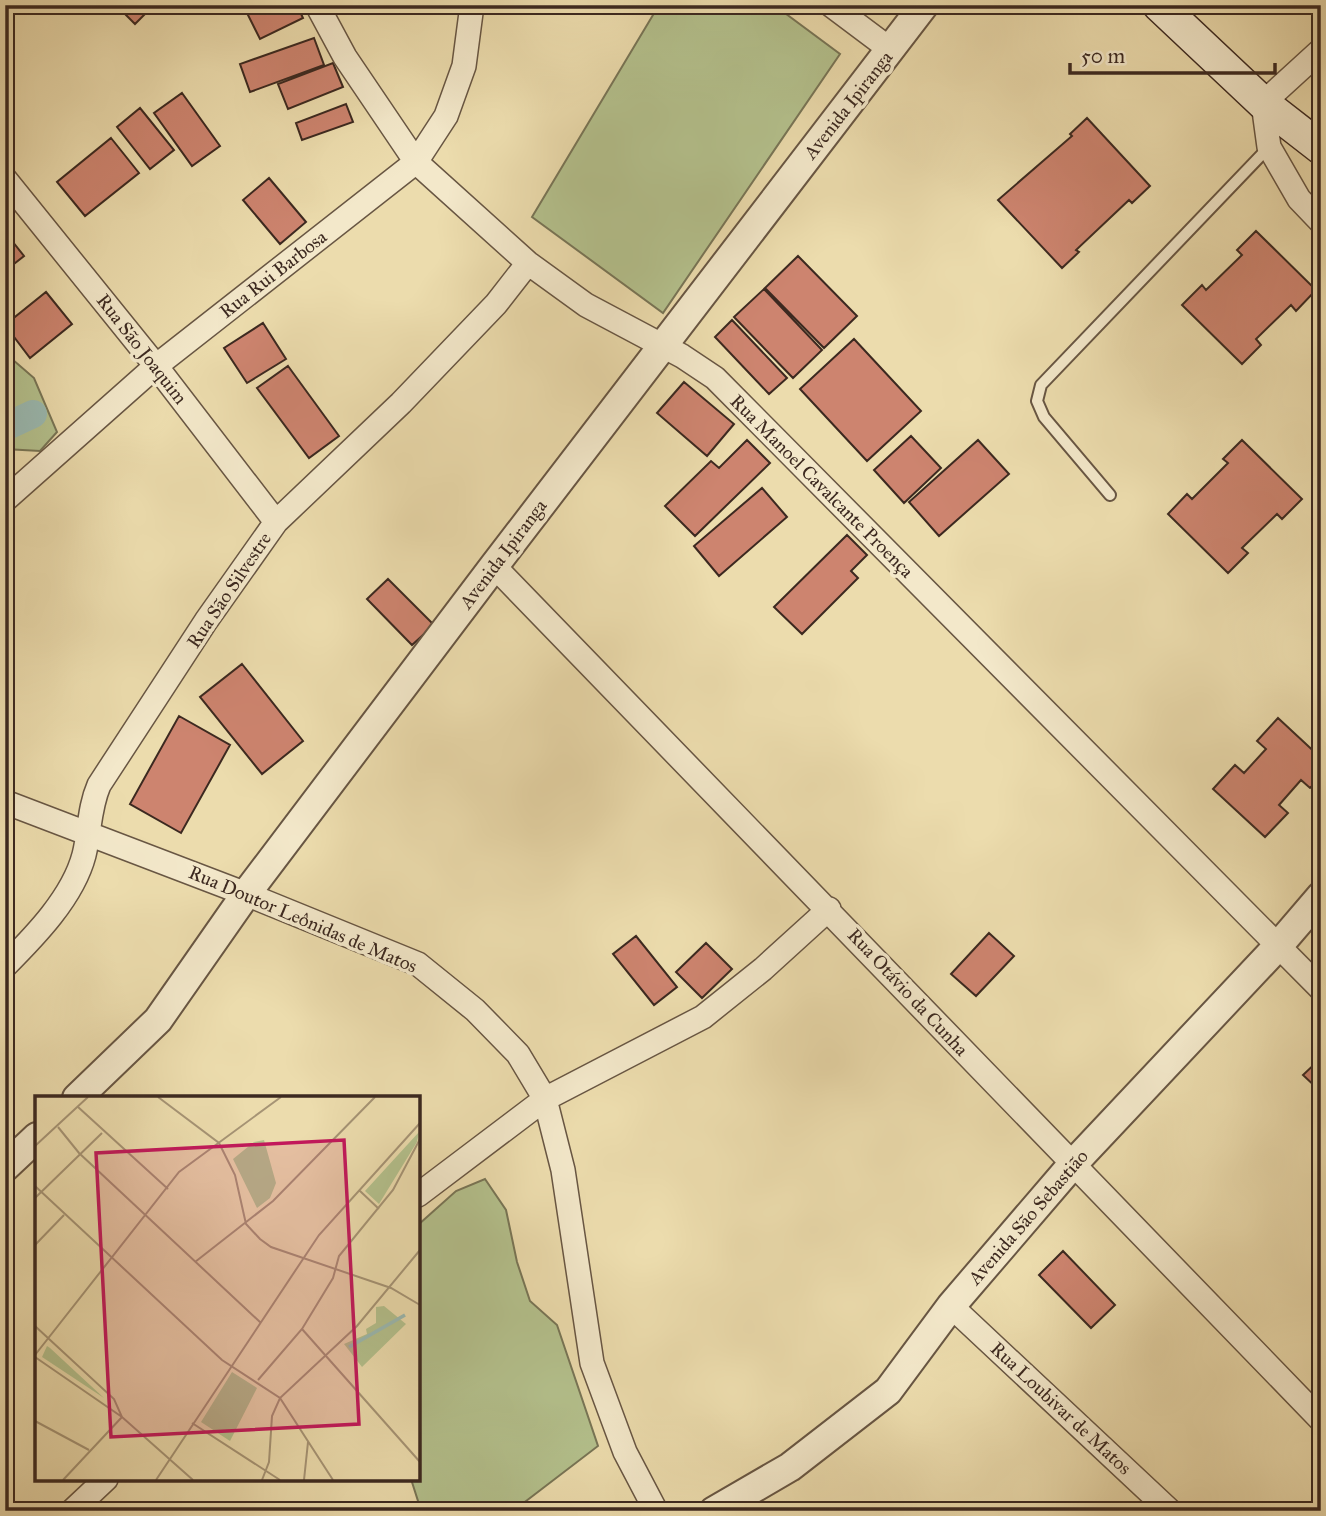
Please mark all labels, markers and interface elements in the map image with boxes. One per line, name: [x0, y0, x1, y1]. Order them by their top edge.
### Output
scale bar: [1070, 32, 1275, 76]
text: 50 m: [1081, 43, 1126, 69]
street label: Avenida Ipiranga: [798, 46, 899, 165]
street label: Rua Rui Barbosa: [215, 224, 332, 323]
street label: Rua São Joaquim: [91, 289, 192, 409]
street label: Rua Manoel Cavalcante Proença: [726, 390, 919, 583]
street label: Avenida Ipiranga: [454, 494, 553, 615]
street label: Rua São Silvestre: [182, 528, 276, 652]
street label: Rua Doutor Leônidas de Matos: [185, 860, 421, 978]
street label: Rua Otávio da Cunha: [843, 923, 974, 1061]
inset map: [35, 1096, 420, 1481]
street label: Avenida São Sebastião: [962, 1145, 1093, 1290]
street label: Rua Loubivar de Matos: [986, 1337, 1136, 1479]

